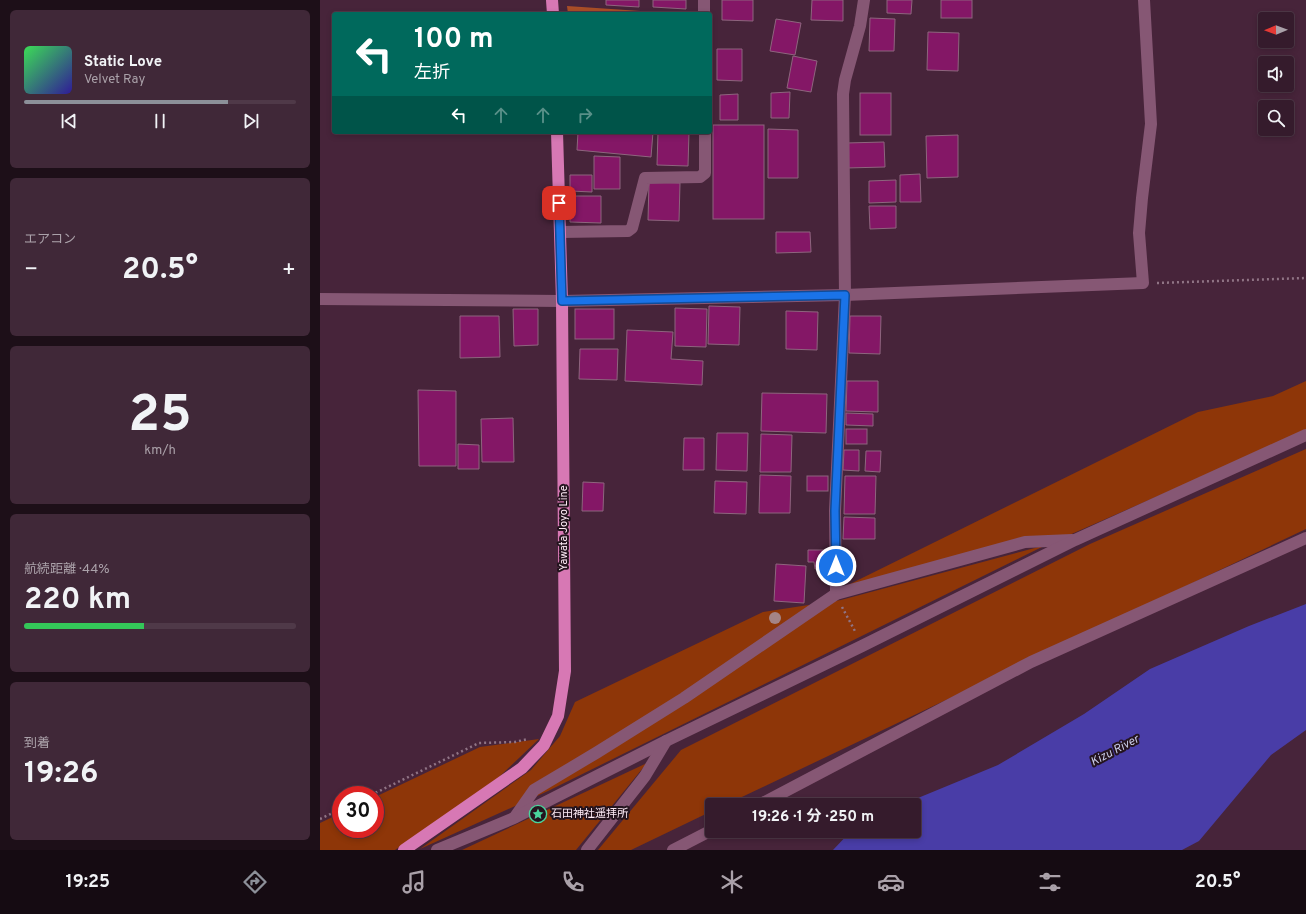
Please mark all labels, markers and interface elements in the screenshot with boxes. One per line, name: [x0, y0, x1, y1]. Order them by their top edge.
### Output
north arrow: [1258, 12, 1294, 48]
map controls: [1258, 12, 1294, 136]
text: 100 m: [414, 22, 494, 58]
icon: left: [348, 28, 400, 80]
text: Static Love: [84, 53, 162, 72]
button: sound: [1258, 56, 1294, 92]
text: 左折: [414, 62, 450, 85]
text: Velvet Ray: [84, 72, 145, 88]
button: search: [1258, 100, 1294, 136]
icon: left: [448, 104, 470, 126]
icon: ahead: [490, 104, 512, 126]
icon: ahead: [532, 104, 554, 126]
icon: right: [574, 104, 596, 126]
icon: previous: [58, 110, 80, 132]
icon: pause: [149, 110, 171, 132]
icon: next: [240, 110, 262, 132]
pin: [542, 186, 576, 220]
icon: arrive: [548, 192, 570, 214]
text: エアコン: [24, 232, 76, 248]
text: 20.5°: [122, 252, 198, 289]
text: −: [24, 257, 38, 284]
text: +: [282, 257, 296, 284]
text: 25: [128, 384, 192, 450]
text: km/h: [144, 443, 176, 459]
street label: Yawata Joyo Line: [557, 485, 571, 571]
position arrow: [815, 545, 857, 587]
text: 航続距離 · 44%: [24, 562, 110, 578]
text: 220 km: [24, 582, 131, 619]
water label: Kizu River: [1088, 731, 1143, 770]
text: 到着: [24, 736, 50, 752]
text: 19:26: [24, 756, 99, 793]
speed limit sign: 30: [332, 786, 384, 838]
place icon: 石田神社遥拝所: [528, 804, 548, 824]
place label: 石田神社遥拝所: [551, 807, 629, 821]
text: 19:26 · 1 分 · 250 m: [752, 808, 874, 827]
icon: directions: [241, 868, 269, 896]
icon: music: [400, 868, 428, 896]
icon: phone: [559, 868, 587, 896]
icon: climate: [718, 868, 746, 896]
icon: car: [877, 868, 905, 896]
icon: filters: [1036, 868, 1064, 896]
text: 19:25: [65, 871, 110, 894]
text: 20.5°: [1195, 871, 1240, 894]

